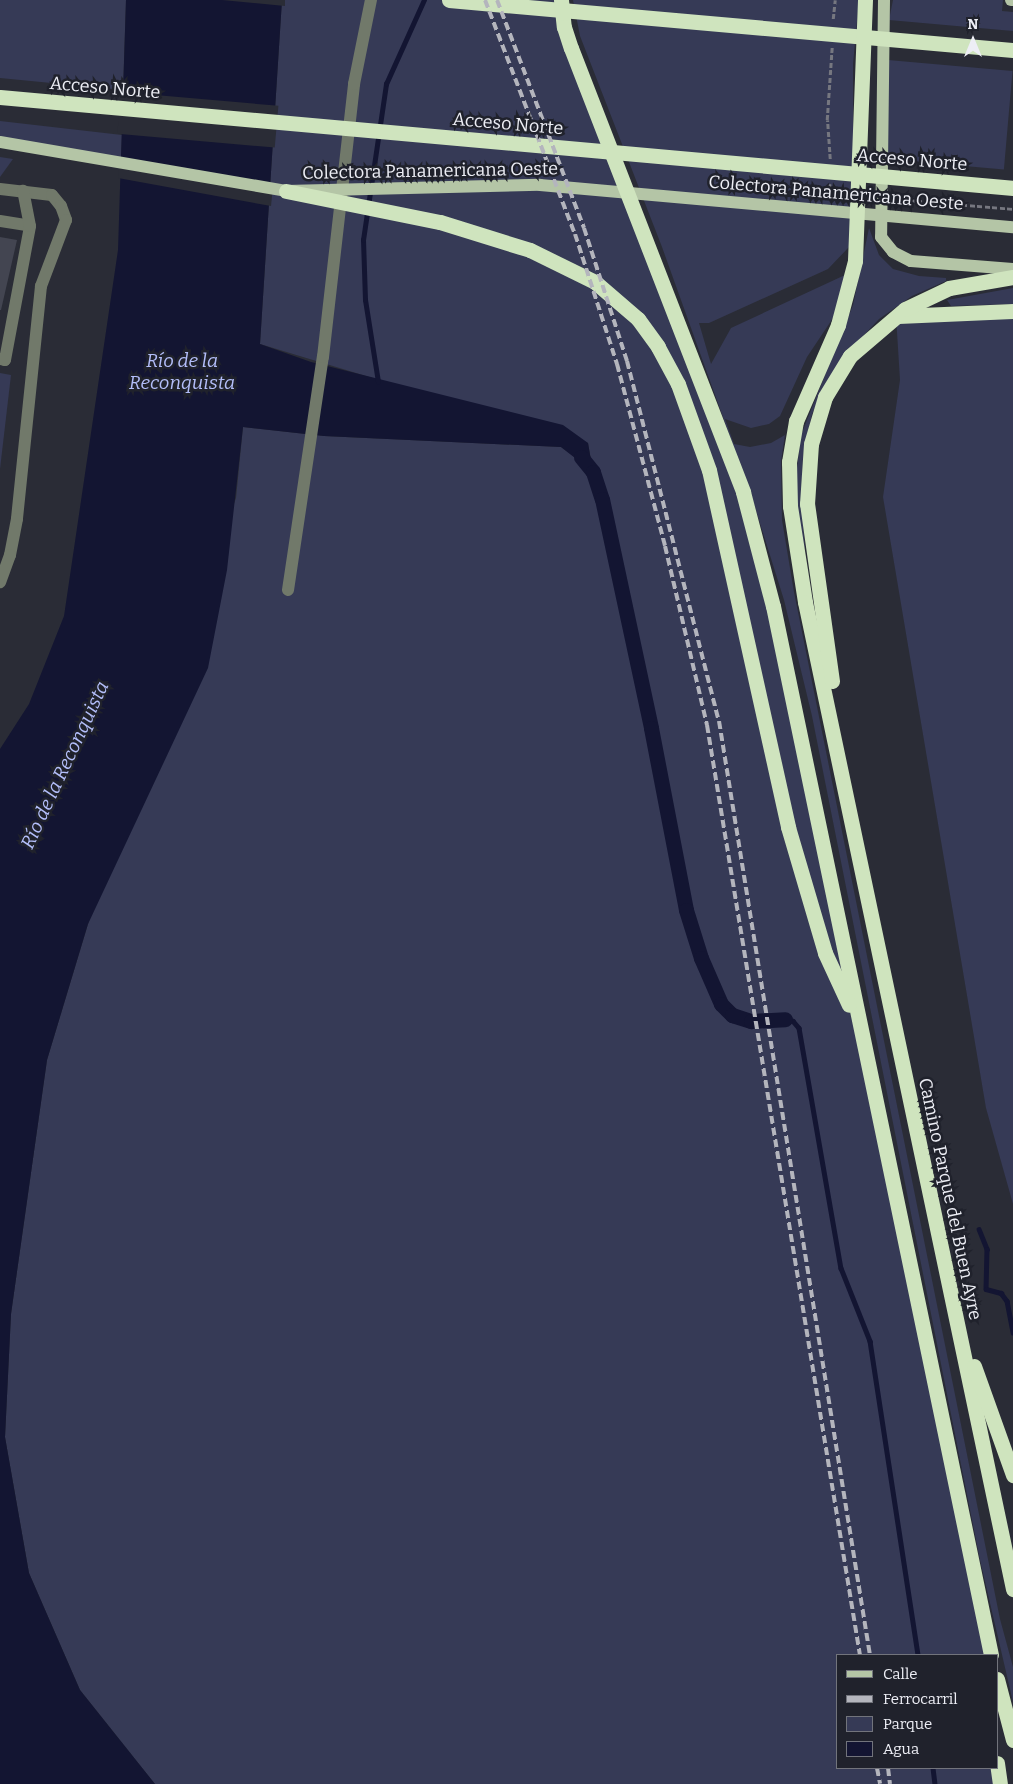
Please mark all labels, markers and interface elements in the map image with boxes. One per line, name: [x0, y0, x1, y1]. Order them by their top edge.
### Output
north arrow: [948, 15, 998, 65]
text: N: [968, 16, 978, 33]
street label: Acceso Norte: [49, 72, 161, 104]
street label: Acceso Norte: [452, 108, 564, 140]
street label: Acceso Norte: [856, 144, 968, 176]
street label: Colectora Panamericana Oeste: [302, 158, 558, 184]
street label: Colectora Panamericana Oeste: [708, 171, 964, 215]
water label: Río de la Reconquista: [129, 350, 235, 394]
water label: Río de la Reconquista: [16, 678, 114, 852]
street label: Camino Parque del Buen Ayre: [914, 1076, 986, 1322]
legend: [836, 1654, 998, 1769]
text: Calle: [883, 1665, 917, 1683]
text: Ferrocarril: [883, 1690, 958, 1708]
text: Parque: [883, 1715, 932, 1733]
text: Agua: [883, 1740, 919, 1758]

